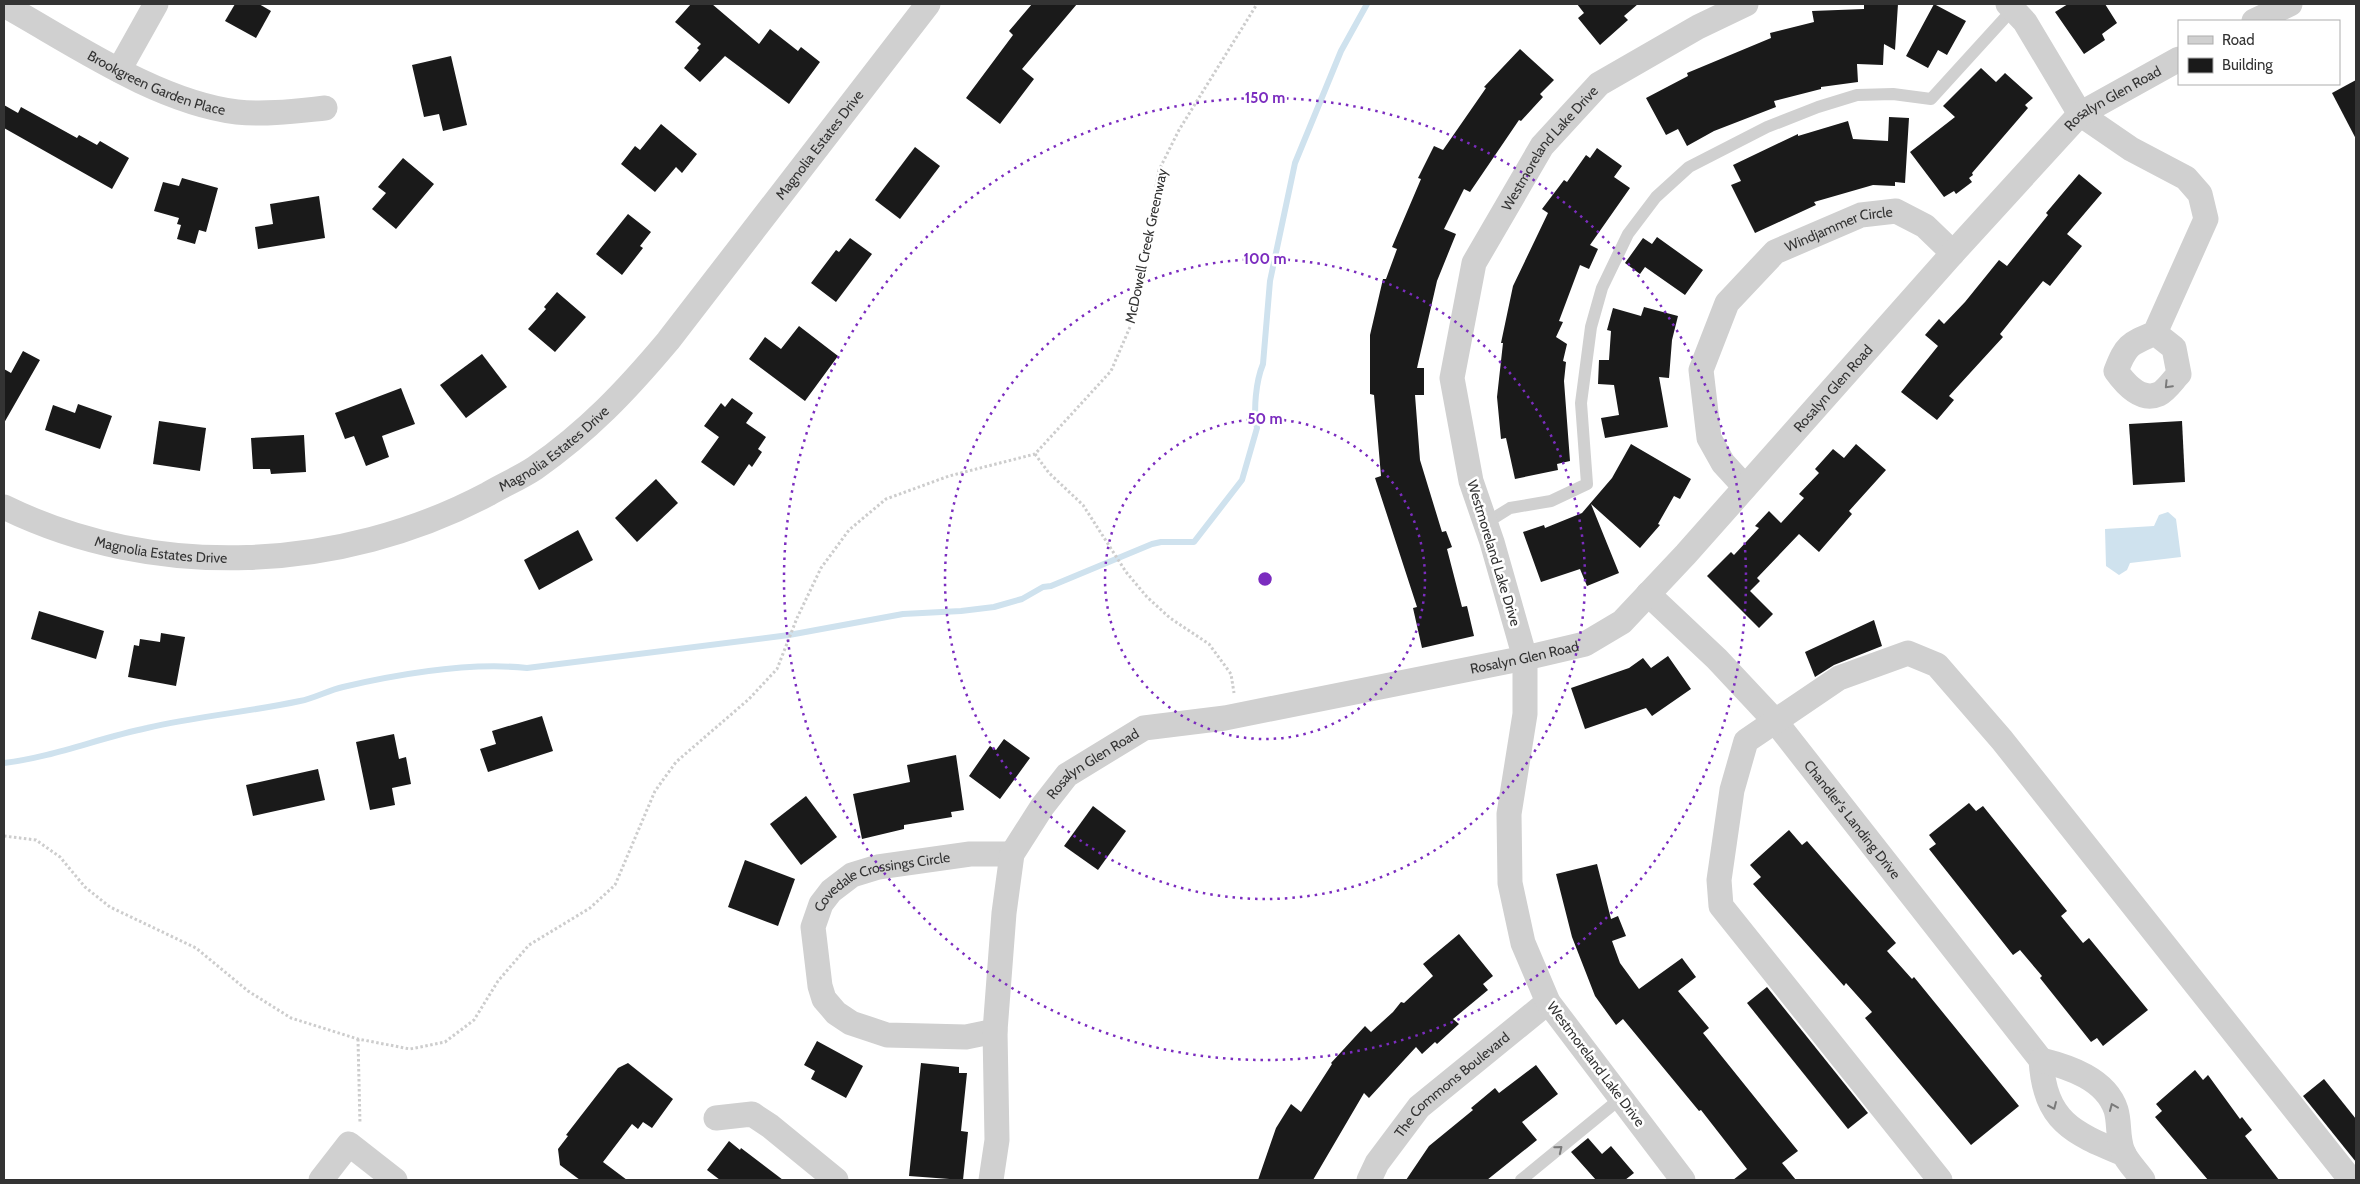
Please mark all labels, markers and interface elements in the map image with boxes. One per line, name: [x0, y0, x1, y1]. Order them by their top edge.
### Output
legend: [2178, 20, 2340, 85]
text: Road: [2222, 31, 2255, 49]
street label: Brookgreen Garden Place: [84, 46, 227, 119]
text: Building: [2222, 56, 2273, 74]
street label: Rosalyn Glen Road: [2060, 62, 2164, 135]
street label: Westmoreland Lake Drive: [1497, 82, 1602, 214]
street label: Magnolia Estates Drive: [771, 86, 867, 203]
text: 150 m: [1245, 89, 1285, 107]
street label: McDowell Creek Greenway: [1121, 167, 1171, 325]
street label: Windjammer Circle: [1782, 202, 1894, 256]
text: 100 m: [1243, 250, 1287, 268]
street label: Rosalyn Glen Road: [1789, 341, 1876, 436]
one-way arrow: [2165, 380, 2174, 389]
street label: Magnolia Estates Drive: [495, 402, 613, 496]
text: 50 m: [1247, 410, 1283, 428]
street label: Westmoreland Lake Drive: [1463, 478, 1525, 628]
street label: Magnolia Estates Drive: [93, 532, 227, 567]
centre of rings: [1256, 570, 1274, 588]
street label: Rosalyn Glen Road: [1468, 637, 1581, 678]
street label: Rosalyn Glen Road: [1043, 724, 1142, 803]
street label: Chandler's Landing Drive: [1800, 756, 1905, 883]
street label: Covedale Crossings Circle: [810, 848, 951, 914]
street label: Westmoreland Lake Drive: [1543, 998, 1649, 1130]
street label: The Commons Boulevard: [1390, 1028, 1513, 1141]
one-way arrow: [2047, 1101, 2058, 1110]
one-way arrow: [2109, 1103, 2119, 1112]
one-way arrow: [1553, 1147, 1562, 1155]

